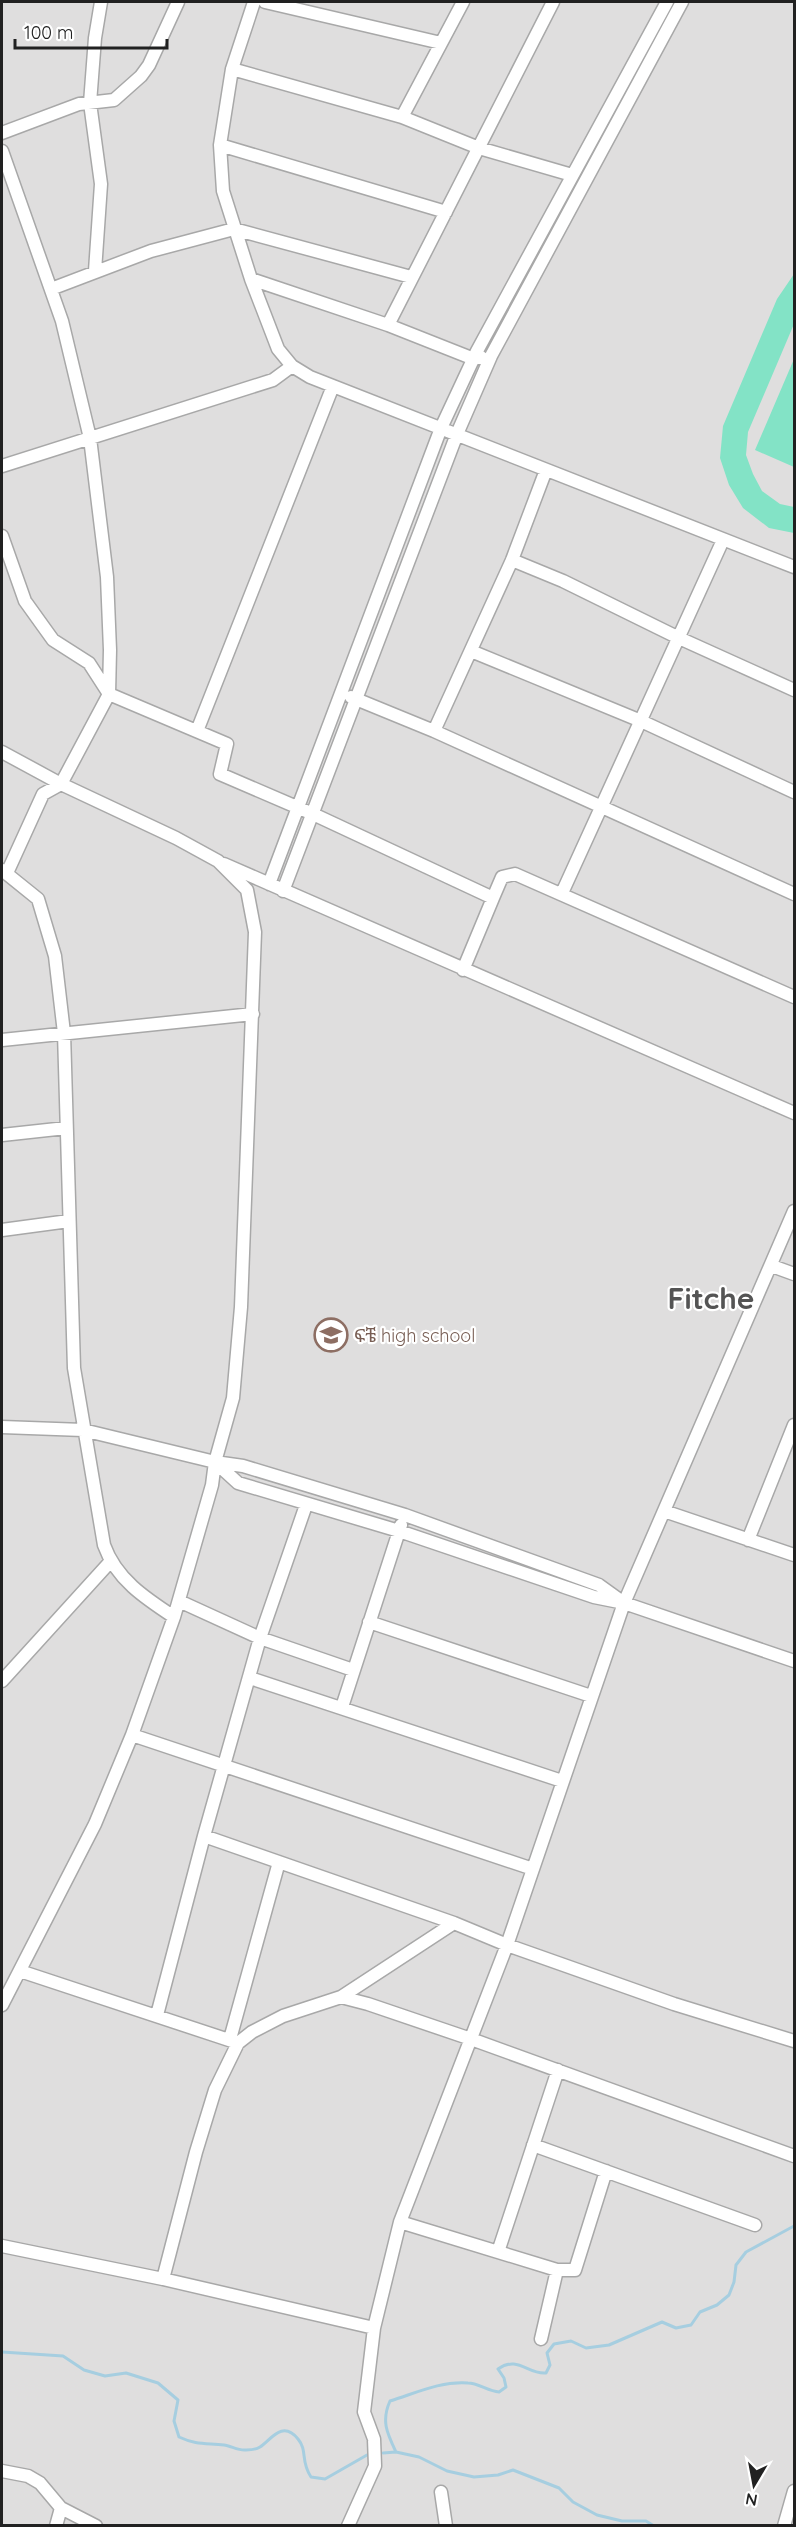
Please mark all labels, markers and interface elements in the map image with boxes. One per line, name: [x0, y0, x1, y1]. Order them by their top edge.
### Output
scale bar: [15, 12, 166, 50]
text: 100 m: [24, 21, 73, 44]
district label: Fitche: [668, 1279, 754, 1317]
school or university icon: ፍቼ high school: [313, 1317, 349, 1353]
place label: ፍቼ high school: [354, 1324, 475, 1347]
north arrow: [724, 2455, 784, 2515]
text: N: [744, 2489, 759, 2511]

